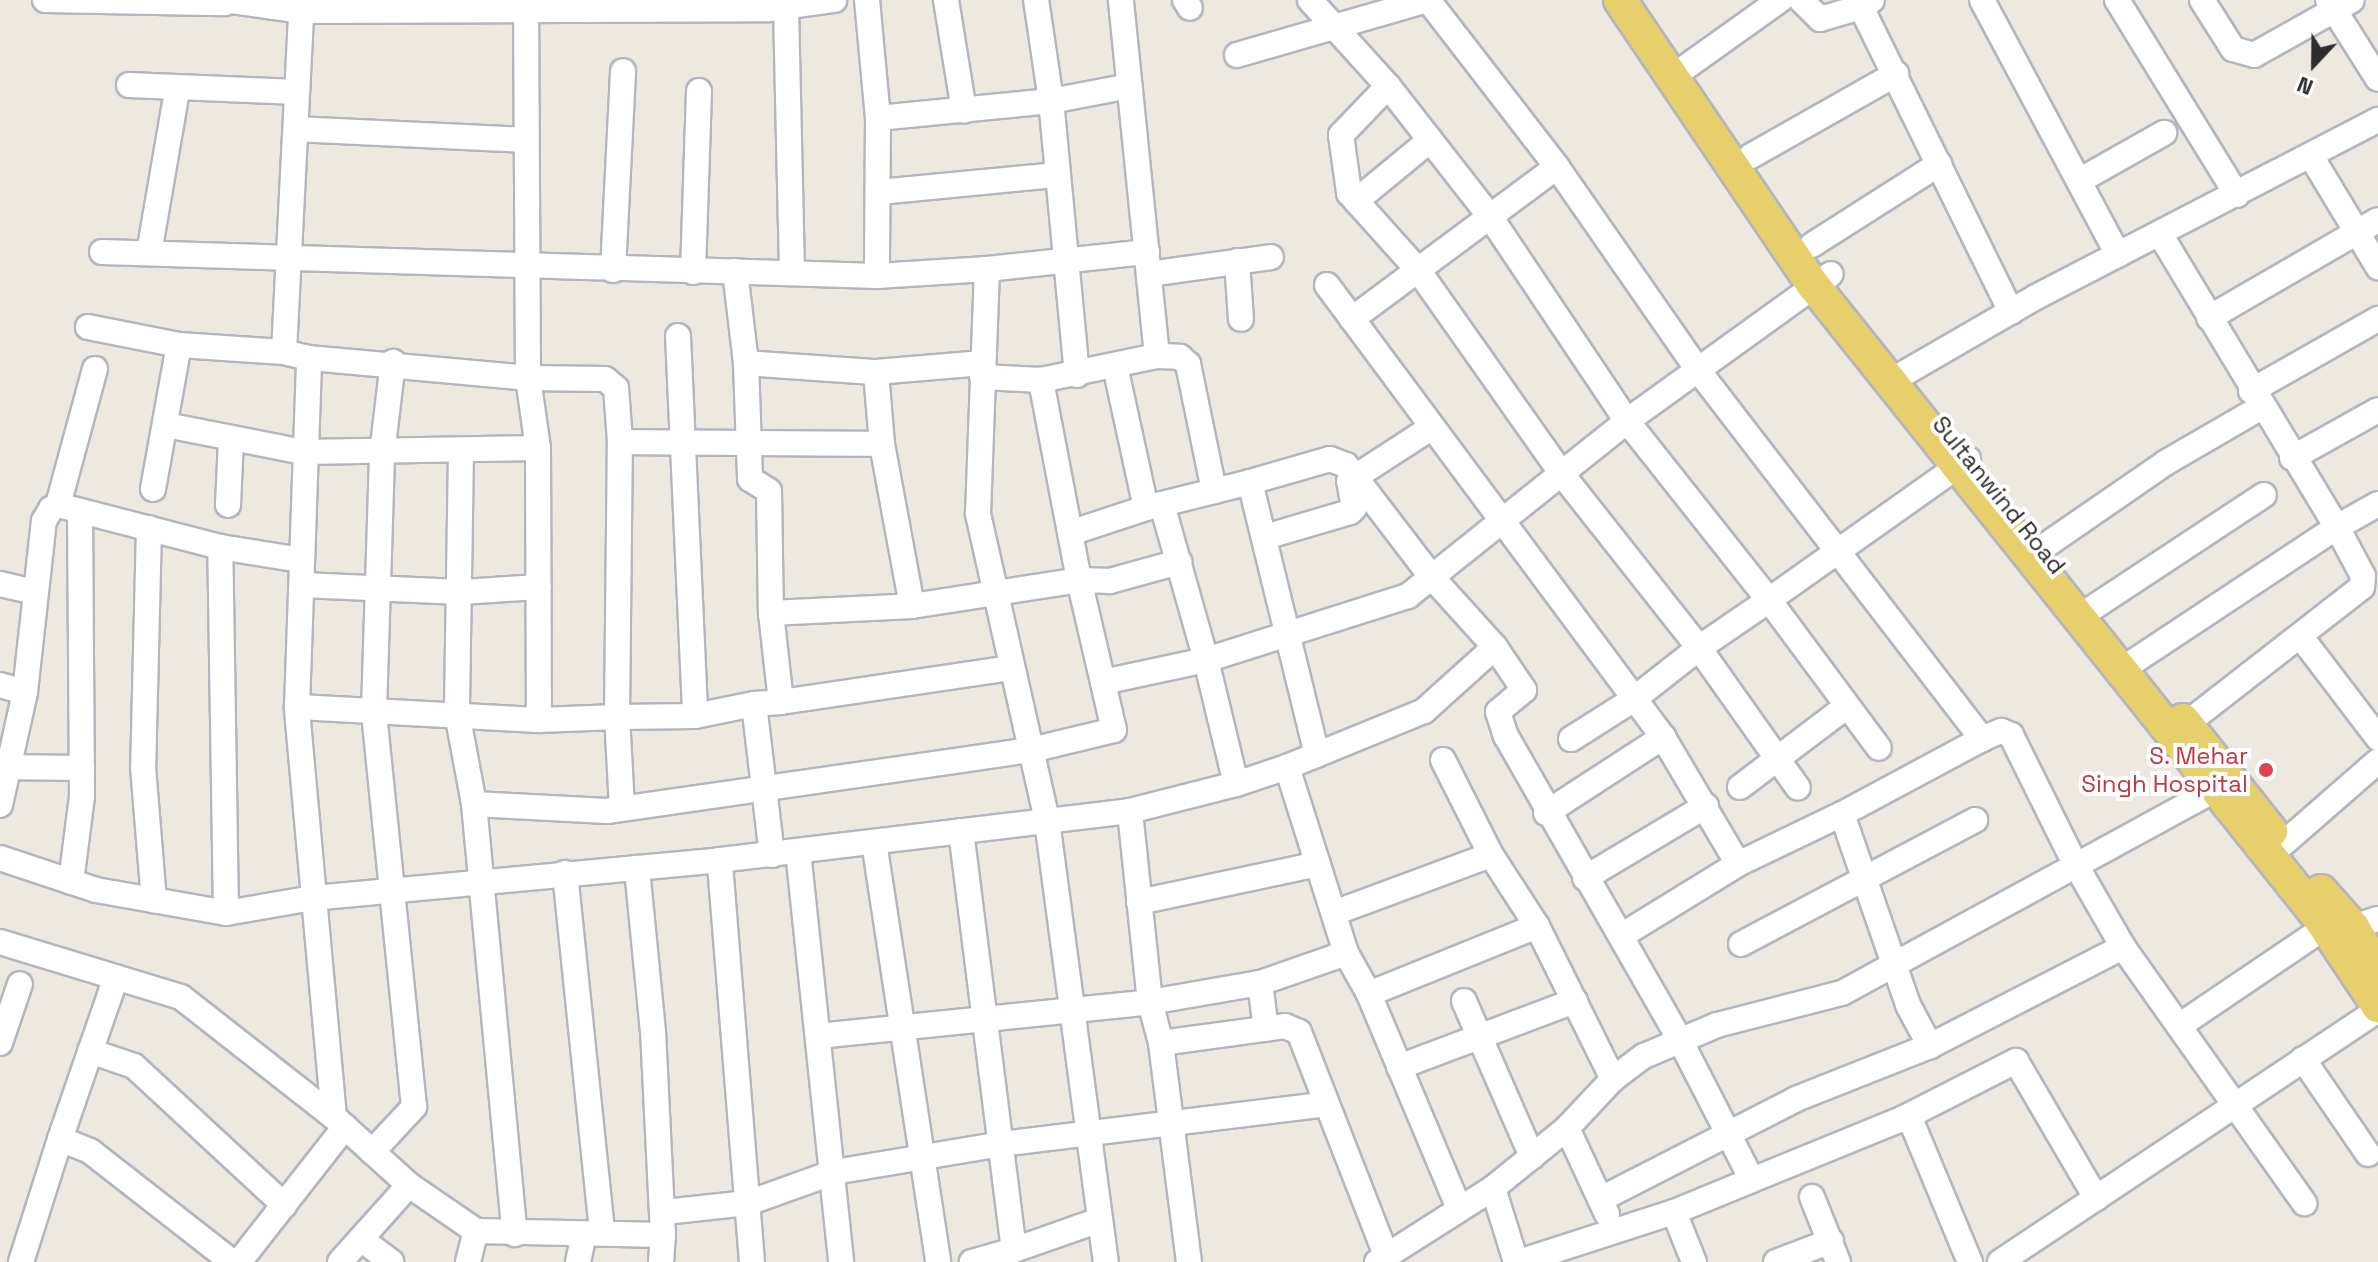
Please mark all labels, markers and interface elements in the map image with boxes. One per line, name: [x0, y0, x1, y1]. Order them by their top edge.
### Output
north arrow: [2274, 24, 2354, 104]
text: N: [2293, 71, 2317, 102]
street label: Sultanwind Road: [1926, 410, 2072, 580]
place label: S. Mehar Singh Hospital: [2081, 742, 2248, 798]
marker: S. Mehar Singh Hospital: [2255, 759, 2277, 781]

